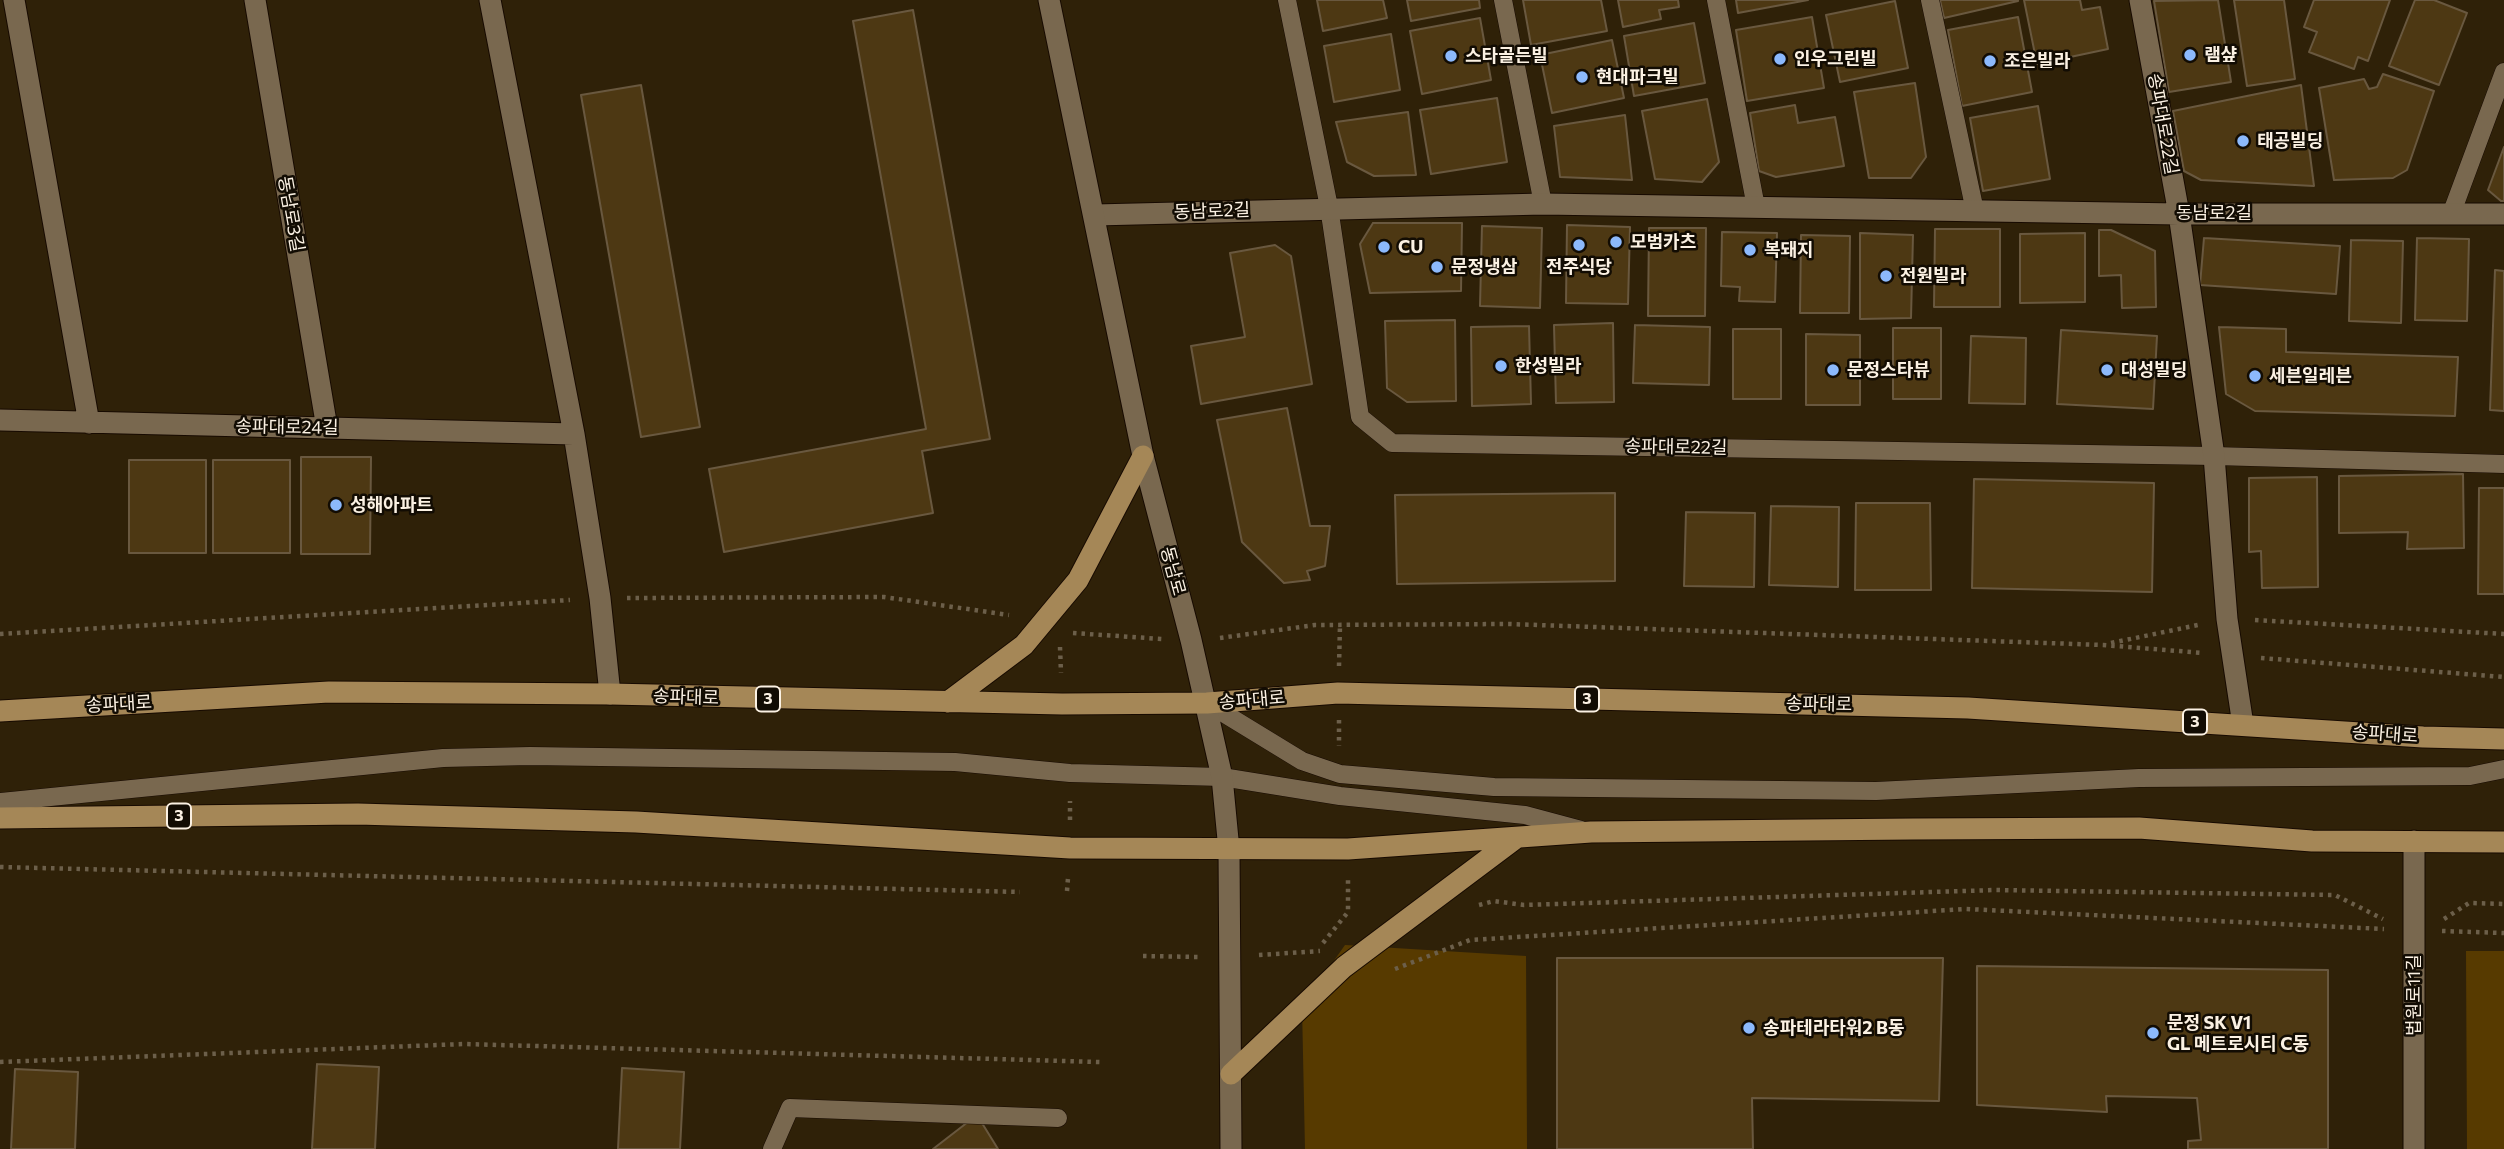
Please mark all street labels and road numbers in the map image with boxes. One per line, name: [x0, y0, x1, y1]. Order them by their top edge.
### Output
street label: 송파대로22길: [2143, 72, 2183, 176]
street label: 동남로3길: [274, 174, 308, 254]
street label: 동남로2길: [1174, 199, 1250, 223]
street label: 동남로2길: [2176, 202, 2252, 224]
street label: 송파대로24길: [235, 415, 339, 439]
street label: 송파대로22길: [1624, 435, 1728, 459]
street label: 동남로: [1156, 544, 1190, 598]
street label: 송파대로: [653, 685, 719, 709]
road number: 3: [756, 686, 780, 712]
street label: 송파대로: [1218, 686, 1286, 714]
road number: 3: [1575, 686, 1599, 712]
street label: 송파대로: [85, 691, 153, 717]
street label: 송파대로: [1786, 693, 1852, 715]
road number: 3: [2183, 709, 2207, 734]
street label: 송파대로: [2351, 721, 2419, 747]
road number: 3: [167, 804, 191, 828]
street label: 법원로11길: [2403, 954, 2425, 1036]

